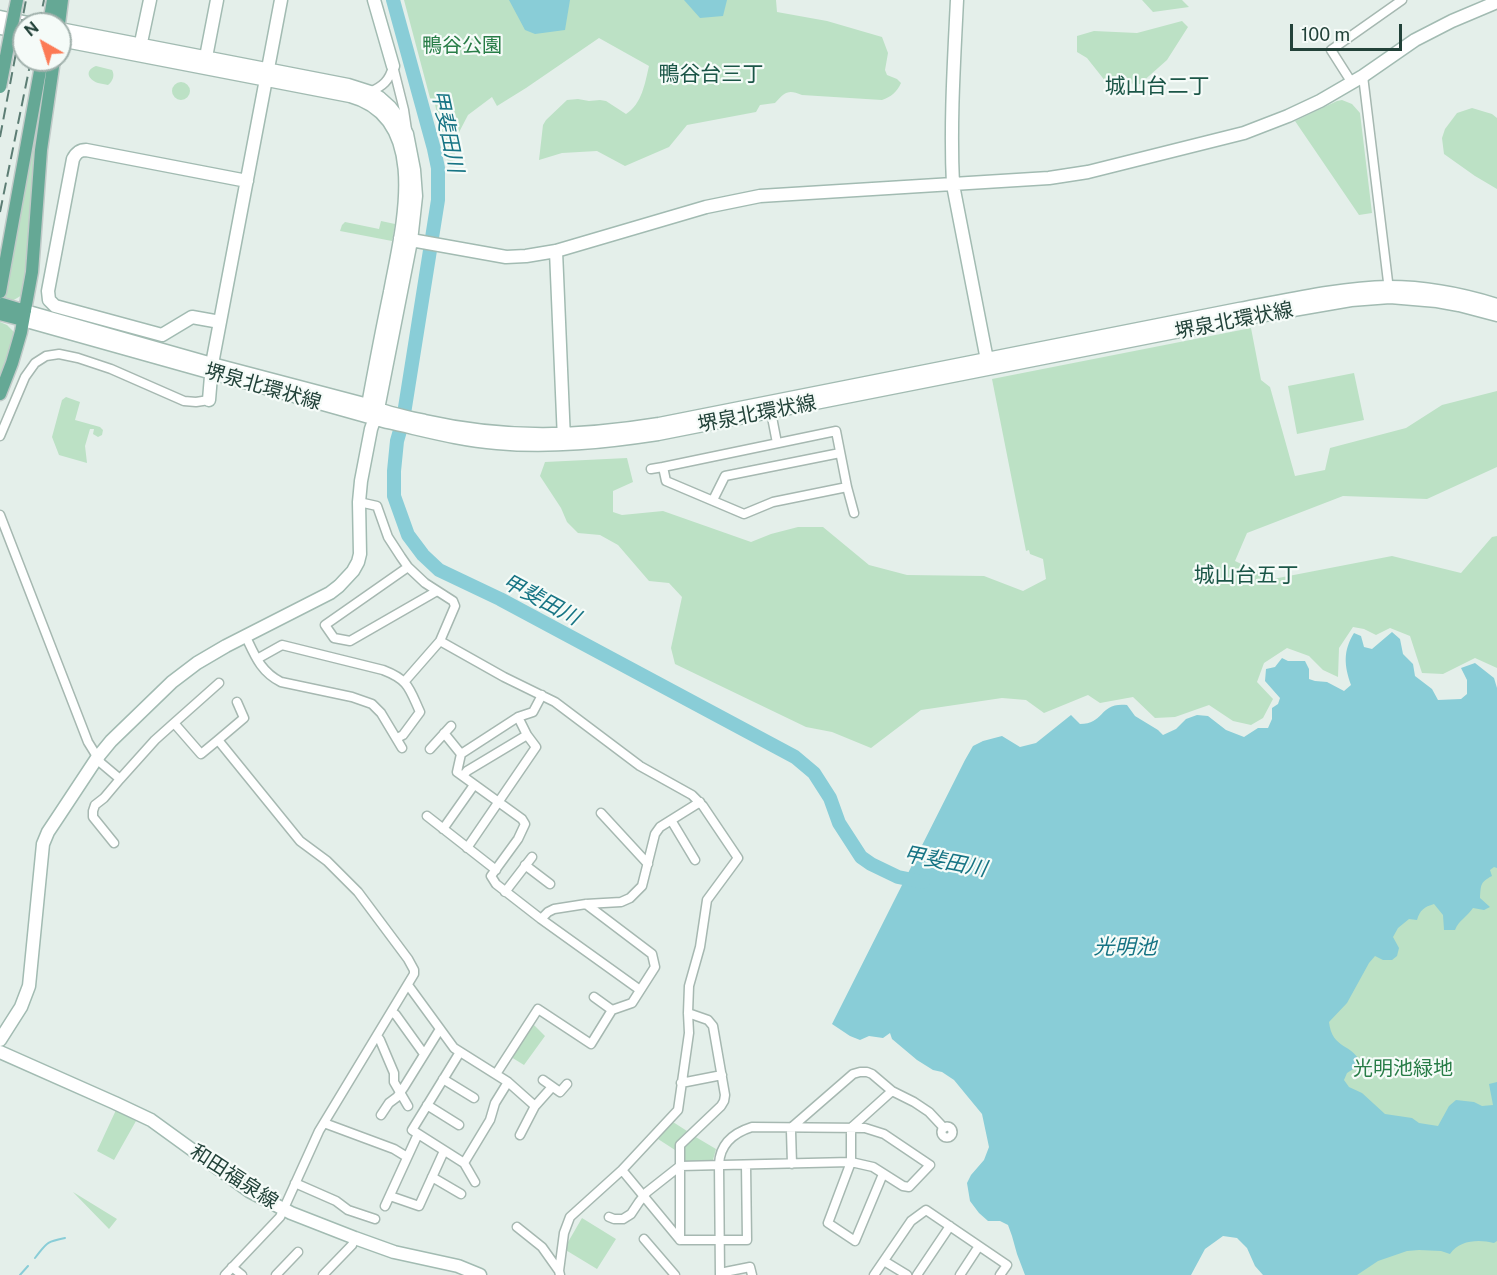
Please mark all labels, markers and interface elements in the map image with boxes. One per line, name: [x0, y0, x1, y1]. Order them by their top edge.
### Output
north arrow: [12, 12, 72, 72]
scale bar: [1293, 12, 1406, 50]
text: N: [21, 18, 42, 41]
text: 100 m: [1301, 24, 1350, 45]
park label: 鴨谷公園: [422, 34, 502, 58]
district label: 鴨谷台三丁: [659, 62, 763, 88]
district label: 城山台二丁: [1105, 74, 1209, 100]
water label: 甲斐田川: [426, 87, 468, 175]
street label: 堺泉北環状線: [1173, 298, 1295, 344]
street label: 堺泉北環状線: [202, 359, 324, 415]
street label: 堺泉北環状線: [696, 391, 818, 437]
district label: 城山台五丁: [1194, 563, 1298, 589]
water label: 甲斐田川: [498, 569, 584, 631]
water label: 甲斐田川: [901, 842, 989, 882]
water label: 光明池: [1094, 935, 1156, 961]
park label: 光明池緑地: [1353, 1057, 1453, 1081]
street label: 和田福泉線: [186, 1140, 282, 1214]

